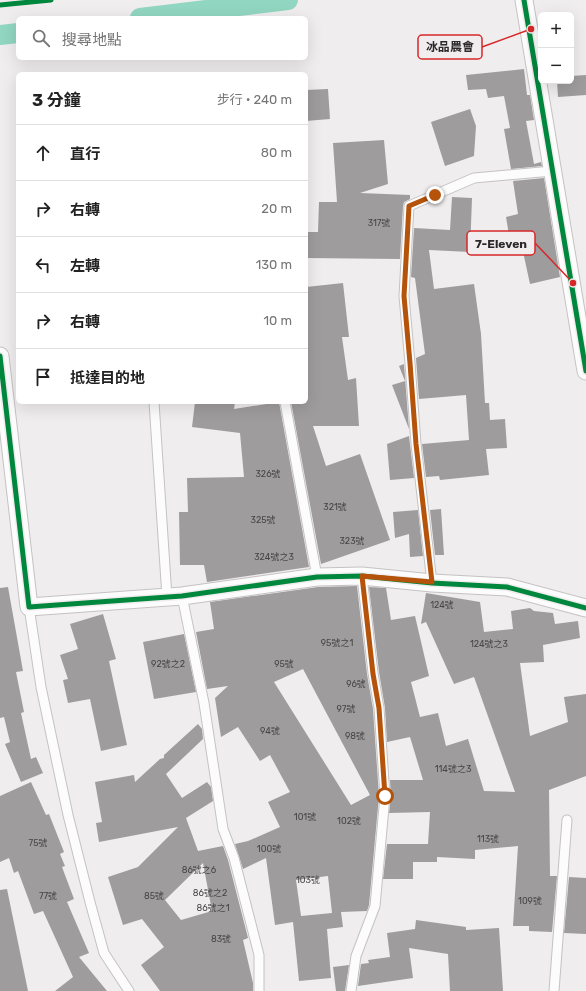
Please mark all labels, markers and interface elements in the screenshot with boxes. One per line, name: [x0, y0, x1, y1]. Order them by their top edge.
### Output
map controls: [538, 12, 574, 84]
button: +: [538, 12, 574, 48]
search box: [16, 16, 308, 60]
icon: search: [30, 27, 52, 49]
text: 搜尋地點: [62, 31, 122, 49]
callout: 冰品農會: [418, 35, 482, 59]
text: 冰品農會: [426, 40, 474, 54]
button: −: [538, 48, 574, 84]
text: 3 分鐘: [32, 90, 81, 110]
text: 步行 · 240 m: [217, 92, 292, 107]
icon: ahead: [32, 142, 54, 164]
text: 直行: [70, 145, 100, 163]
text: 80 m: [261, 145, 292, 160]
route end: [426, 186, 444, 204]
icon: right: [32, 198, 54, 220]
text: 右轉: [70, 201, 100, 219]
text: 20 m: [261, 201, 292, 216]
house number: 317號: [368, 218, 390, 228]
callout: 7-Eleven: [467, 231, 535, 255]
text: 7-Eleven: [475, 237, 527, 251]
icon: left: [32, 254, 54, 276]
text: 左轉: [70, 257, 100, 275]
text: 130 m: [256, 257, 292, 272]
icon: right: [32, 310, 54, 332]
text: 右轉: [70, 313, 100, 331]
text: 10 m: [263, 313, 292, 328]
icon: arrive: [32, 366, 54, 388]
text: 抵達目的地: [70, 369, 145, 387]
house number: 326號: [255, 469, 281, 479]
house number: 321號: [323, 502, 347, 512]
house number: 325號: [250, 515, 276, 525]
house number: 323號: [339, 536, 365, 546]
house number: 324號之3: [254, 552, 294, 562]
house number: 124號: [430, 600, 454, 610]
house number: 95號之1: [321, 638, 353, 648]
house number: 124號之3: [470, 639, 508, 649]
house number: 92號之2: [151, 659, 185, 669]
house number: 95號: [274, 659, 294, 669]
house number: 96號: [346, 679, 366, 689]
house number: 97號: [337, 704, 355, 714]
house number: 94號: [260, 726, 280, 736]
house number: 98號: [345, 731, 365, 741]
house number: 114號之3: [435, 764, 471, 774]
route start: [376, 787, 394, 805]
house number: 101號: [294, 812, 316, 822]
house number: 102號: [337, 816, 361, 826]
house number: 113號: [477, 834, 499, 844]
house number: 75號: [29, 838, 47, 848]
house number: 100號: [257, 844, 281, 854]
house number: 86號之6: [182, 865, 217, 875]
house number: 103號: [296, 875, 320, 885]
house number: 86號之2: [193, 888, 227, 898]
house number: 77號: [39, 891, 57, 901]
house number: 85號: [144, 891, 164, 901]
house number: 109號: [518, 896, 542, 906]
house number: 86號之1: [196, 903, 230, 913]
house number: 83號: [211, 934, 231, 944]

